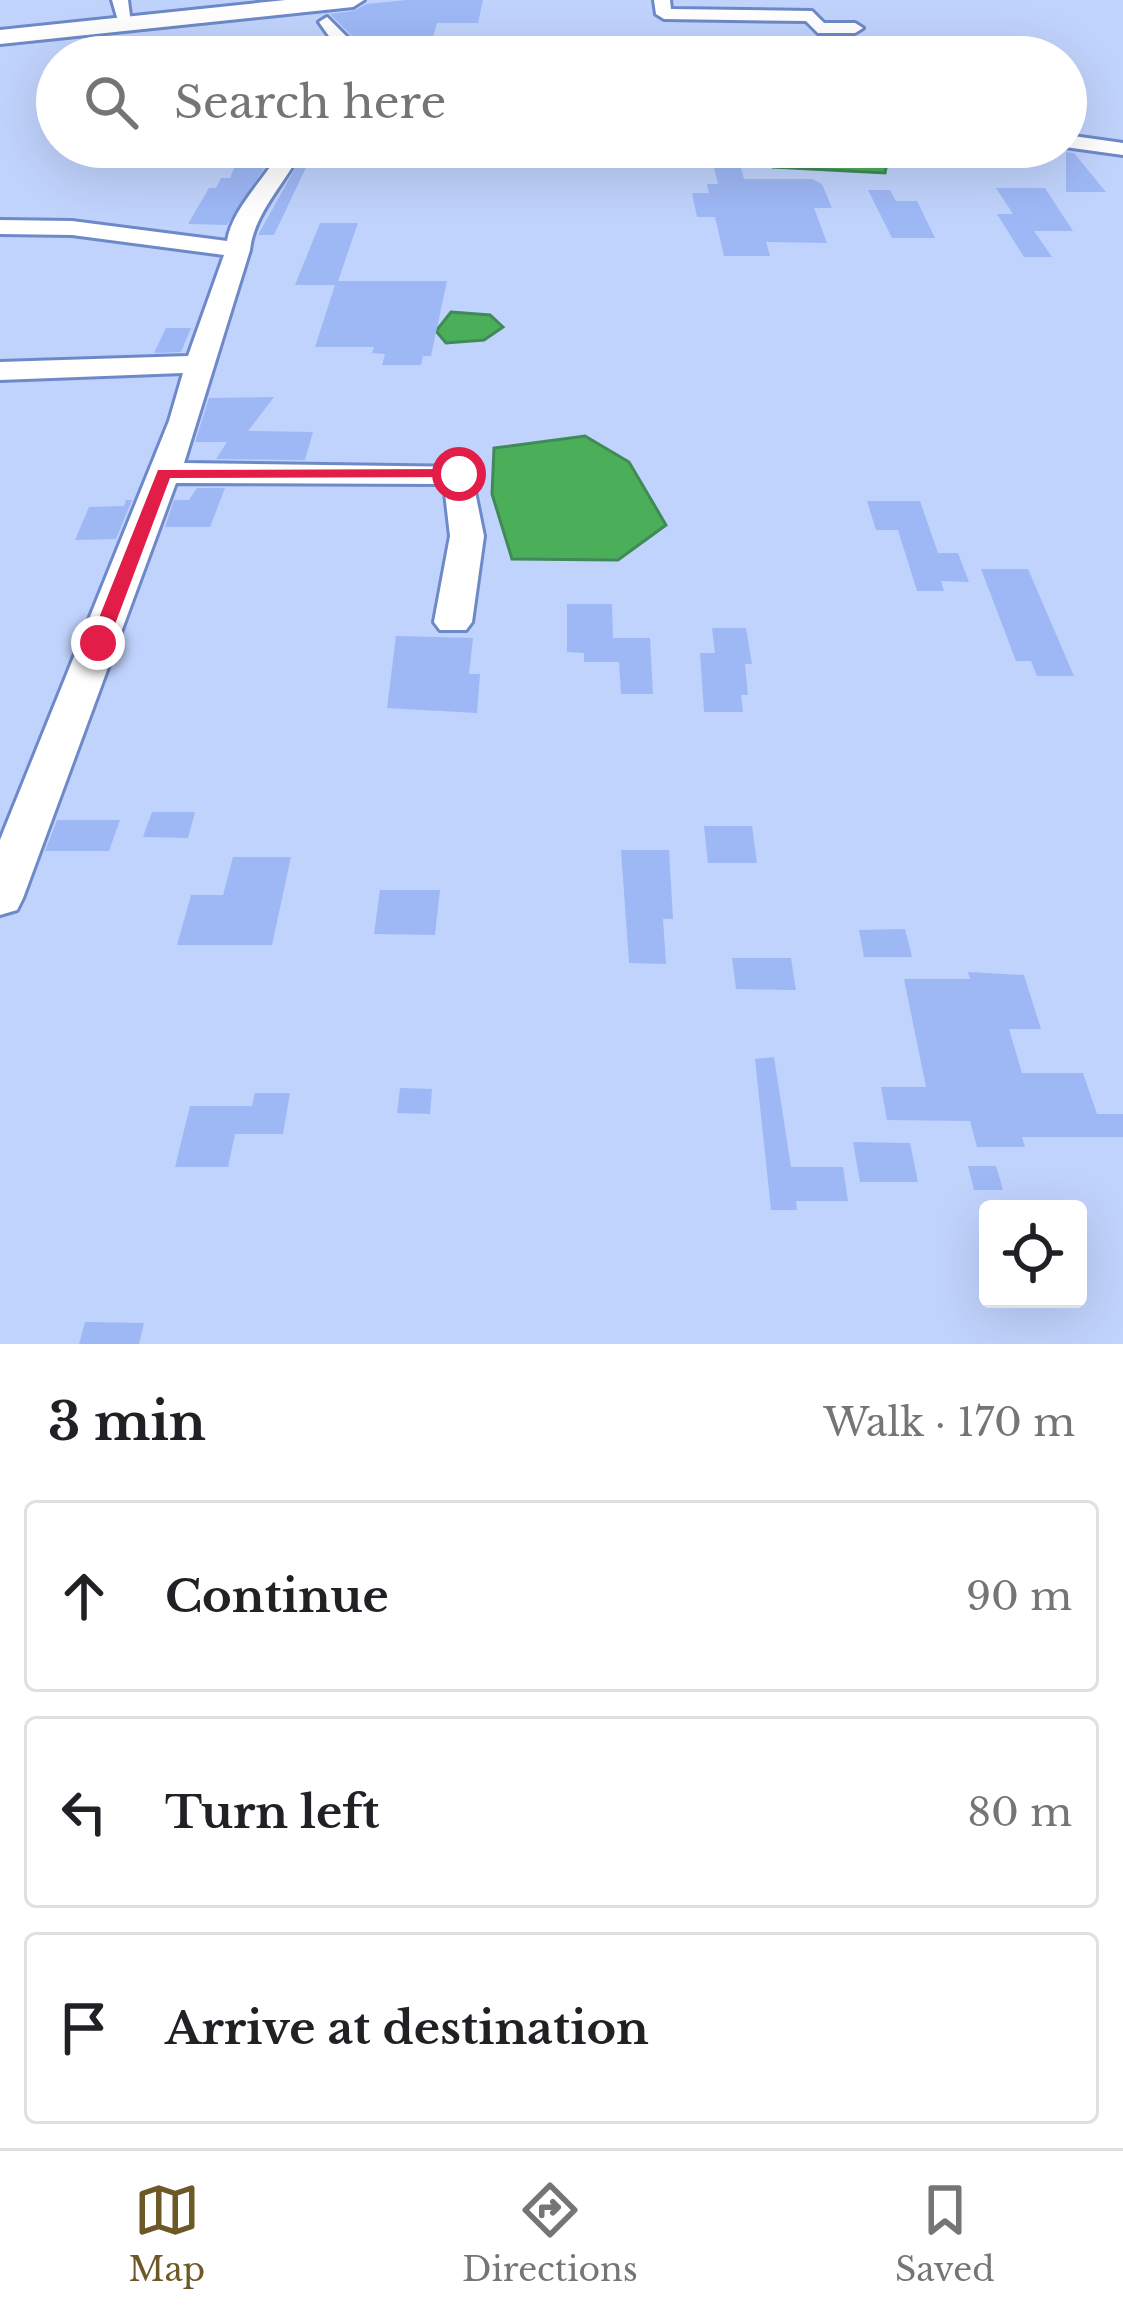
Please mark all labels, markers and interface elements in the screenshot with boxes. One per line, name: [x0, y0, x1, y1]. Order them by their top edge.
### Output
search box: [36, 36, 1087, 168]
icon: search: [78, 69, 144, 135]
text: Search here: [174, 74, 446, 130]
route start: [432, 447, 486, 501]
route end: [71, 616, 125, 670]
map controls: [979, 1200, 1087, 1308]
button: locate: [979, 1200, 1087, 1308]
text: 3 min: [48, 1391, 206, 1454]
text: Walk · 170 m: [823, 1398, 1075, 1447]
icon: ahead: [51, 1563, 117, 1629]
text: Continue: [165, 1568, 389, 1624]
text: 90 m: [966, 1572, 1072, 1621]
icon: left: [51, 1779, 117, 1845]
text: Turn left: [165, 1784, 379, 1840]
text: 80 m: [967, 1788, 1072, 1837]
icon: arrive: [51, 1995, 117, 2061]
text: Arrive at destination: [165, 2000, 649, 2056]
tab: Map: [129, 2177, 205, 2290]
tab: Directions: [462, 2177, 638, 2290]
tab: Saved: [895, 2177, 994, 2290]

